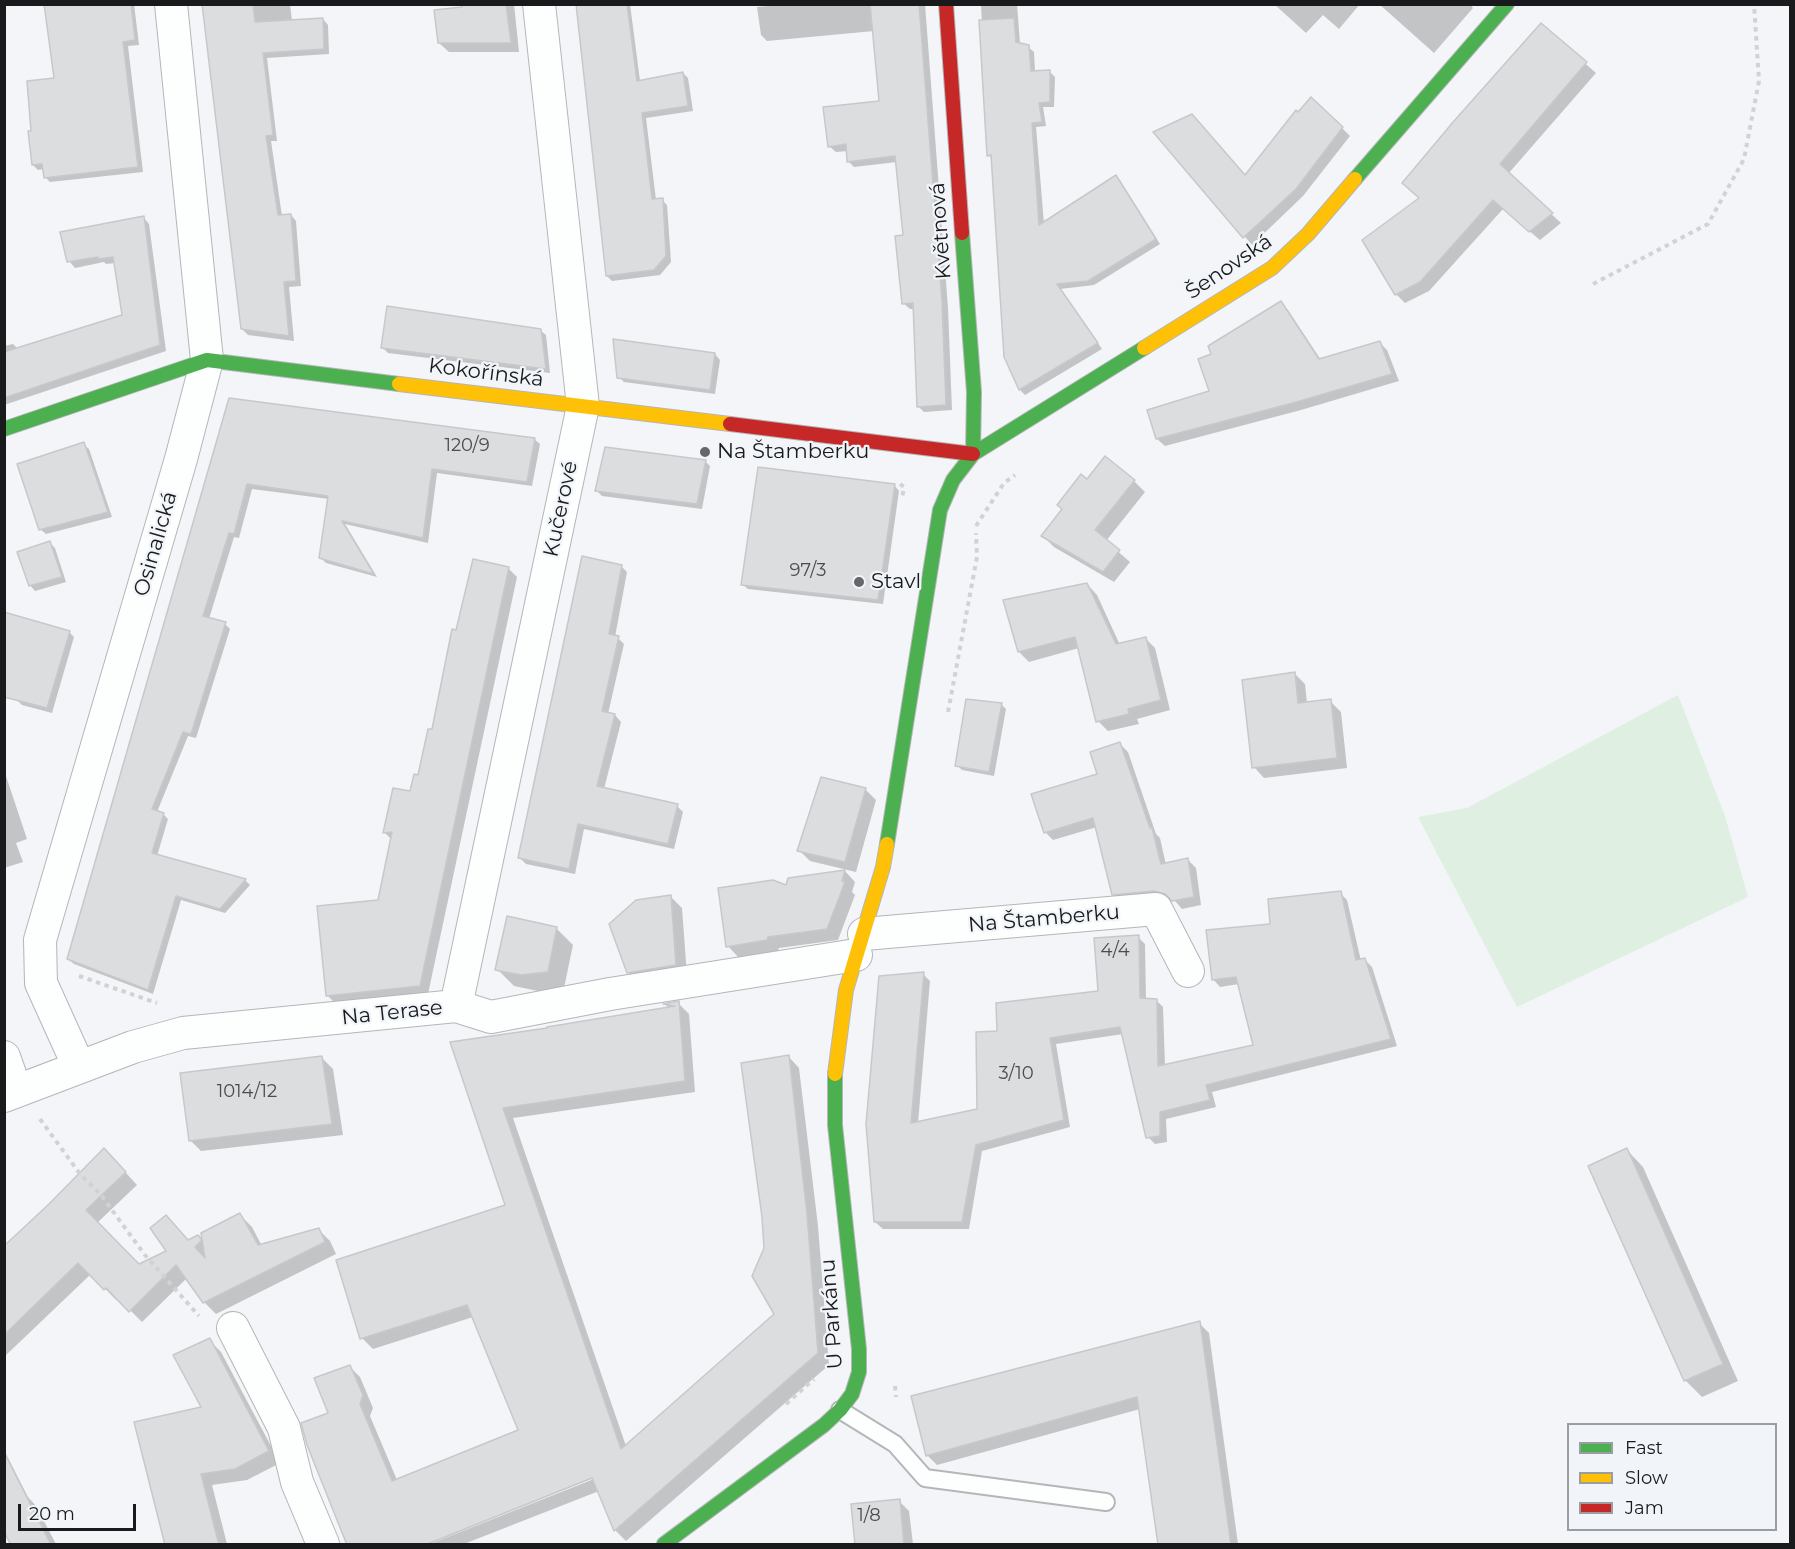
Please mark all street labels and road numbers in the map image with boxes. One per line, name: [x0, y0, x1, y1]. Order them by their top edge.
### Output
street label: Květnová: [925, 182, 957, 280]
street label: Šenovská: [1181, 229, 1277, 305]
street label: Kokořínská: [427, 353, 545, 393]
street label: Kučerové: [539, 459, 583, 559]
street label: Osinalická: [129, 489, 183, 599]
street label: Na Štamberku: [967, 900, 1121, 938]
street label: Na Terase: [340, 995, 444, 1031]
street label: U Parkánu: [816, 1258, 848, 1370]

